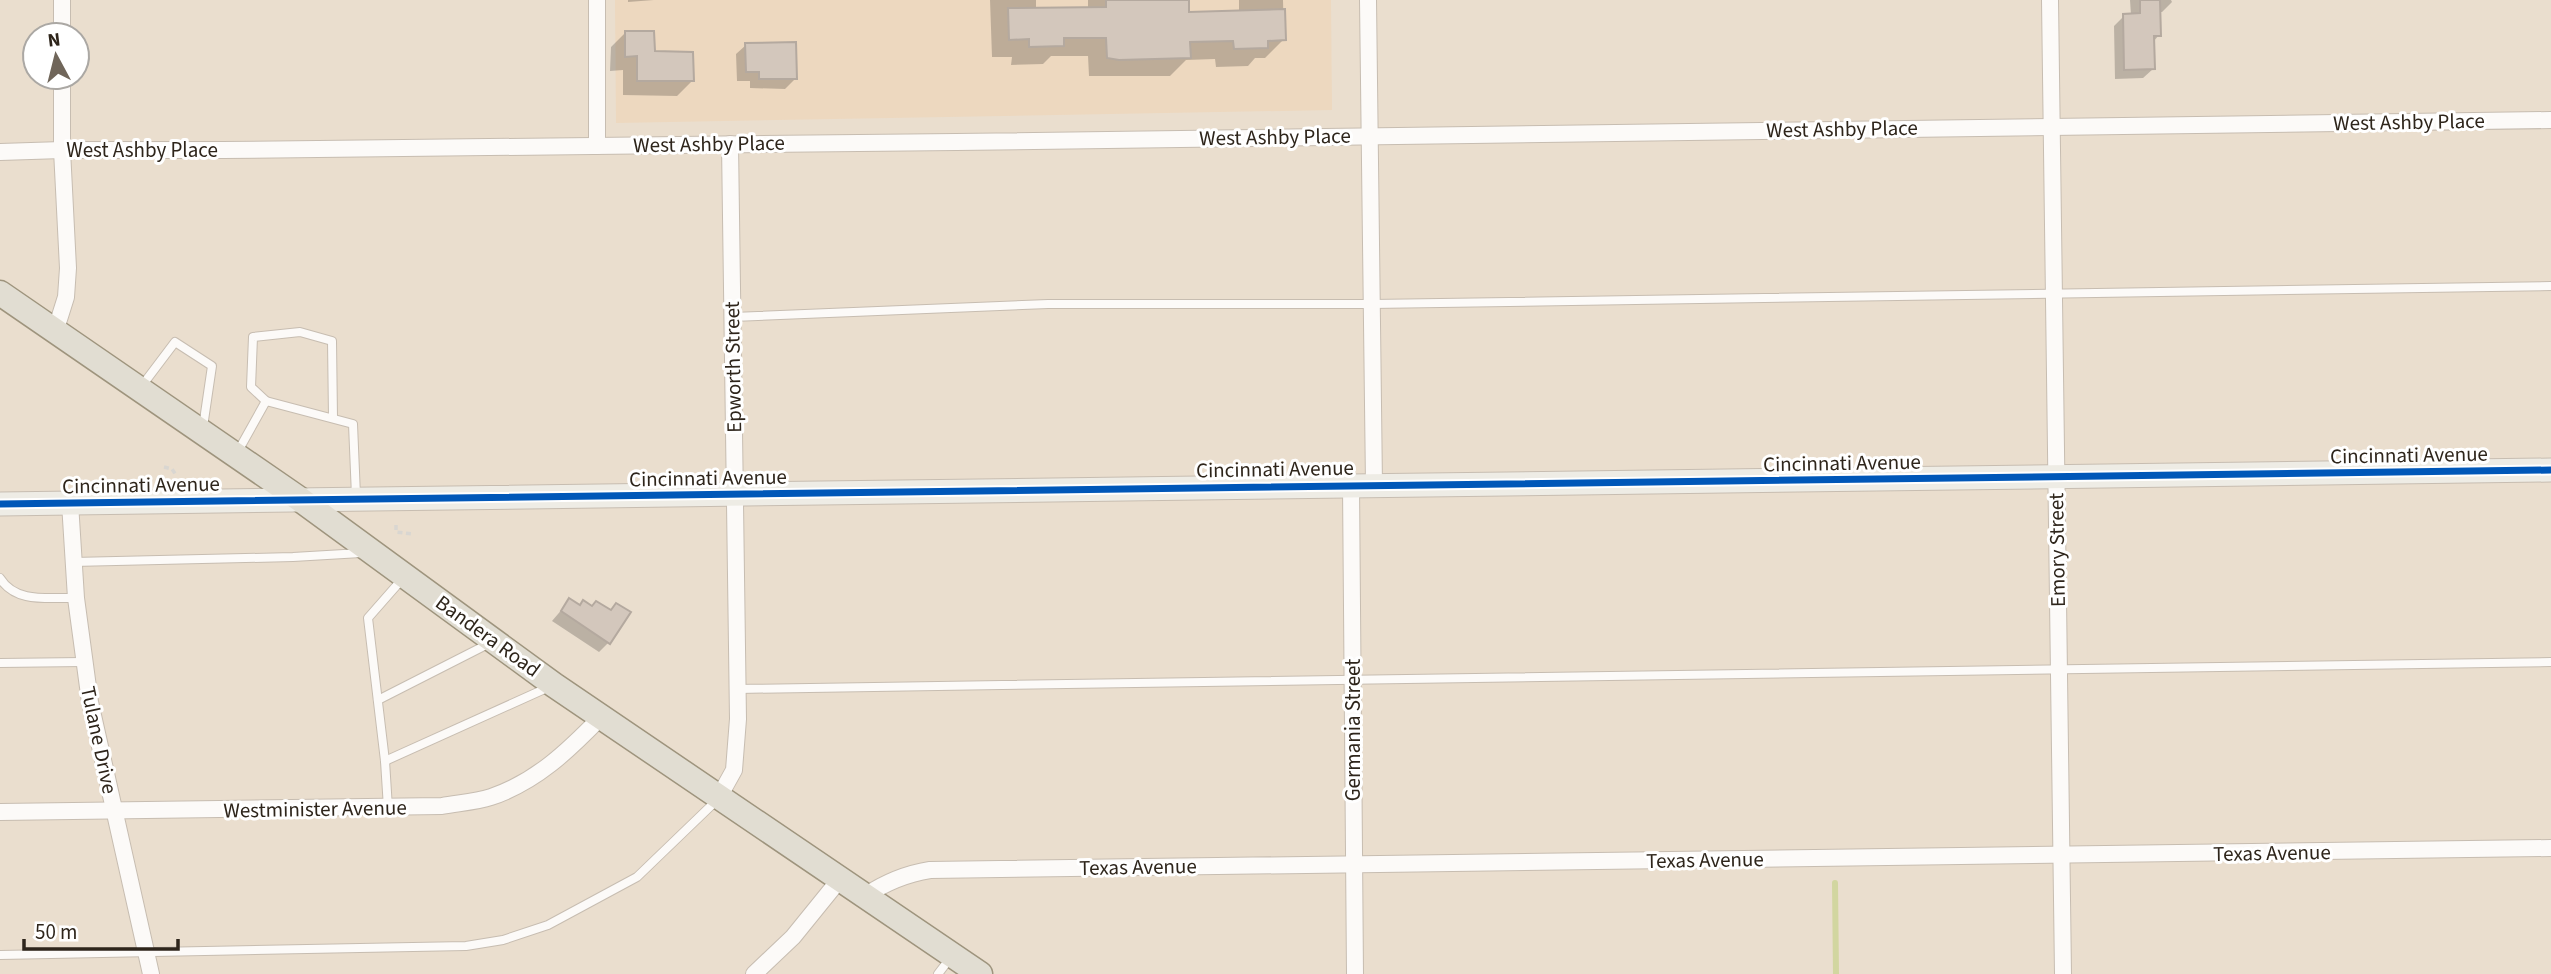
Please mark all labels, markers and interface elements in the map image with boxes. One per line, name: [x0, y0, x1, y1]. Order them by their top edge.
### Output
north arrow: [21, 21, 91, 91]
text: N: [46, 26, 62, 55]
street label: West Ashby Place: [2333, 106, 2485, 138]
street label: West Ashby Place: [1766, 113, 1918, 145]
street label: West Ashby Place: [1199, 121, 1351, 153]
street label: West Ashby Place: [633, 128, 785, 160]
street label: West Ashby Place: [66, 135, 218, 165]
street label: Epworth Street: [717, 301, 749, 433]
street label: Cincinnati Avenue: [2330, 439, 2488, 471]
street label: Cincinnati Avenue: [1763, 447, 1921, 479]
street label: Cincinnati Avenue: [1196, 453, 1354, 485]
street label: Cincinnati Avenue: [629, 462, 787, 494]
street label: Cincinnati Avenue: [62, 469, 220, 501]
street label: Emory Street: [2041, 493, 2073, 607]
street label: Bandera Road: [429, 588, 547, 684]
street label: Germania Street: [1338, 659, 1368, 801]
street label: Tulane Drive: [73, 683, 125, 797]
street label: Westminister Avenue: [223, 792, 407, 826]
street label: Texas Avenue: [2213, 837, 2331, 869]
street label: Texas Avenue: [1646, 844, 1764, 876]
street label: Texas Avenue: [1079, 851, 1197, 883]
scale bar: [24, 908, 178, 952]
text: 50 m: [35, 917, 77, 947]

